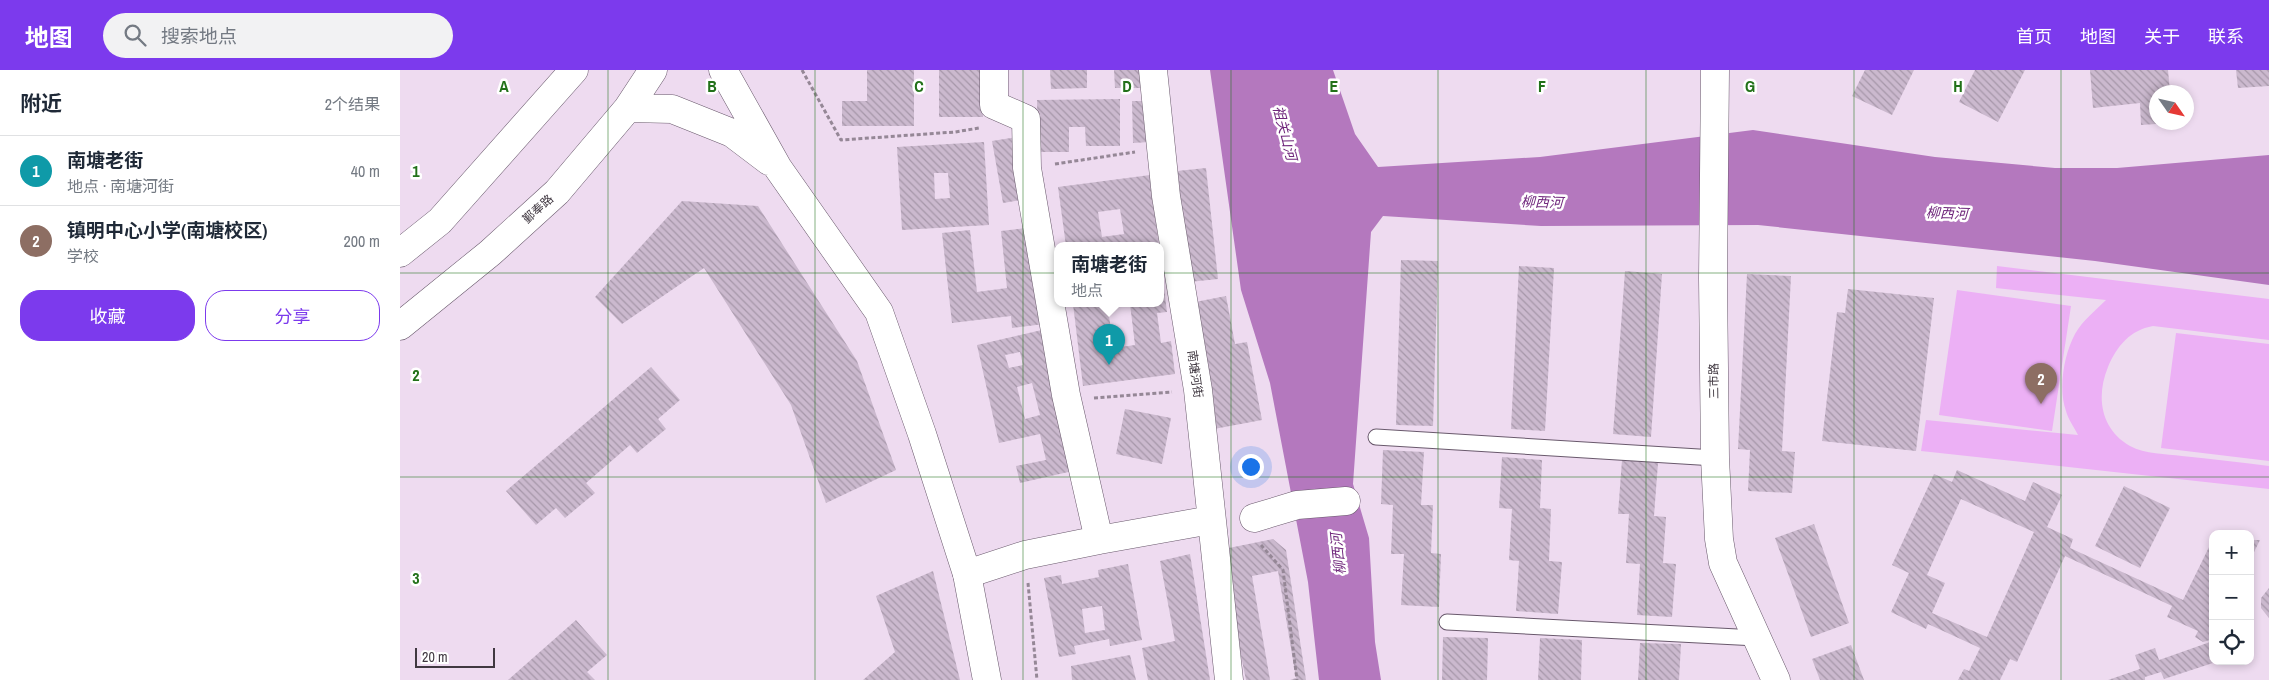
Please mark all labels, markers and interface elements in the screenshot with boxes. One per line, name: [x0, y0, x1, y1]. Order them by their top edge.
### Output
search box: [103, 13, 453, 58]
text: 地图: [25, 21, 73, 53]
icon: search: [121, 21, 149, 49]
text: 搜索地点: [161, 23, 237, 49]
text: 首页: [2016, 24, 2052, 49]
text: 地图: [2080, 24, 2116, 49]
text: 关于: [2144, 24, 2180, 49]
text: 联系: [2208, 24, 2244, 49]
text: A: [499, 75, 509, 97]
text: B: [707, 75, 717, 97]
text: C: [914, 75, 924, 97]
text: D: [1122, 75, 1132, 97]
text: E: [1330, 75, 1339, 97]
text: F: [1538, 75, 1546, 97]
text: G: [1745, 75, 1755, 97]
text: H: [1953, 75, 1963, 97]
north arrow: [2149, 85, 2194, 130]
text: 附近: [20, 89, 62, 118]
text: 2个结果: [325, 93, 380, 115]
water label: 祖关山河: [1269, 104, 1302, 165]
text: 南塘老街: [67, 147, 143, 173]
text: 1: [32, 160, 40, 182]
text: 40 m: [351, 160, 380, 182]
text: 1: [412, 160, 420, 182]
text: 地点 · 南塘河街: [67, 175, 174, 197]
street label: 鄞奉路: [519, 191, 557, 227]
water label: 柳西河: [1521, 192, 1566, 212]
water label: 柳西河: [1926, 203, 1971, 223]
text: 镇明中心小学(南塘校区): [67, 217, 267, 243]
text: 2: [32, 230, 40, 252]
text: 200 m: [344, 230, 380, 252]
popup: [1054, 242, 1164, 307]
text: 学校: [67, 245, 99, 267]
text: 南塘老街: [1071, 251, 1147, 277]
text: 地点: [1071, 279, 1103, 301]
button: 收藏: [20, 290, 195, 341]
button: 分享: [205, 290, 380, 341]
pin: 1: [1093, 324, 1125, 365]
street label: 南塘河街: [1184, 349, 1206, 399]
street label: 三市路: [1706, 363, 1722, 399]
pin: 2: [2025, 363, 2057, 404]
text: 2: [412, 364, 420, 386]
your location: [1238, 454, 1264, 480]
water label: 柳西河: [1327, 529, 1349, 576]
map controls: [2209, 530, 2254, 665]
button: +: [2209, 530, 2254, 575]
text: 3: [412, 567, 420, 589]
button: −: [2209, 575, 2254, 620]
button: locate: [2209, 620, 2254, 665]
scale bar: [415, 645, 495, 668]
text: 20 m: [422, 648, 448, 666]

